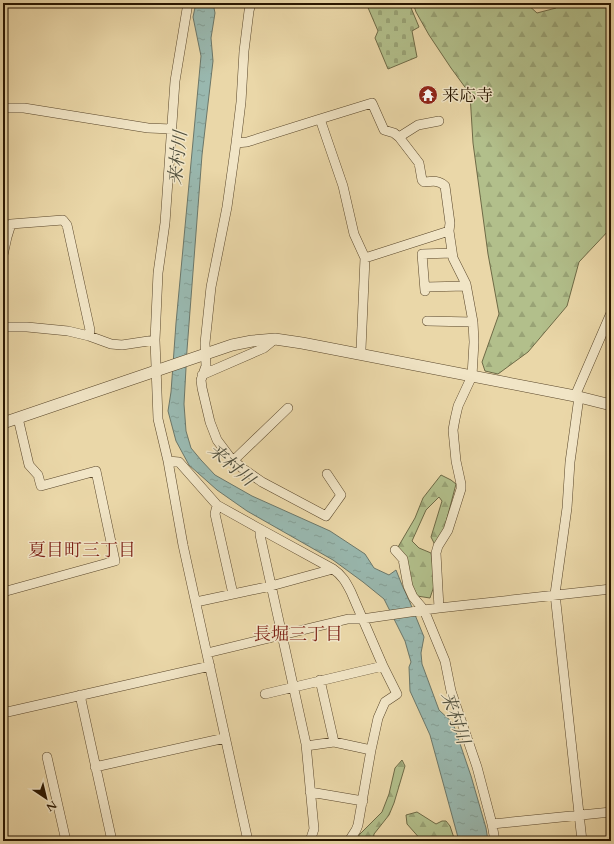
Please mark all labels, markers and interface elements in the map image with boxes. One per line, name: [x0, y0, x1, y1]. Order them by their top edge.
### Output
temple icon: 来応寺: [417, 84, 439, 106]
place label: 来応寺: [442, 84, 493, 107]
water label: 来村川: [163, 128, 193, 186]
water label: 来村川: [202, 438, 261, 493]
district label: 夏目町三丁目: [28, 538, 136, 563]
district label: 長堀三丁目: [253, 622, 343, 647]
water label: 来村川: [434, 688, 476, 749]
north arrow: [26, 778, 66, 818]
text: N: [43, 797, 60, 815]

